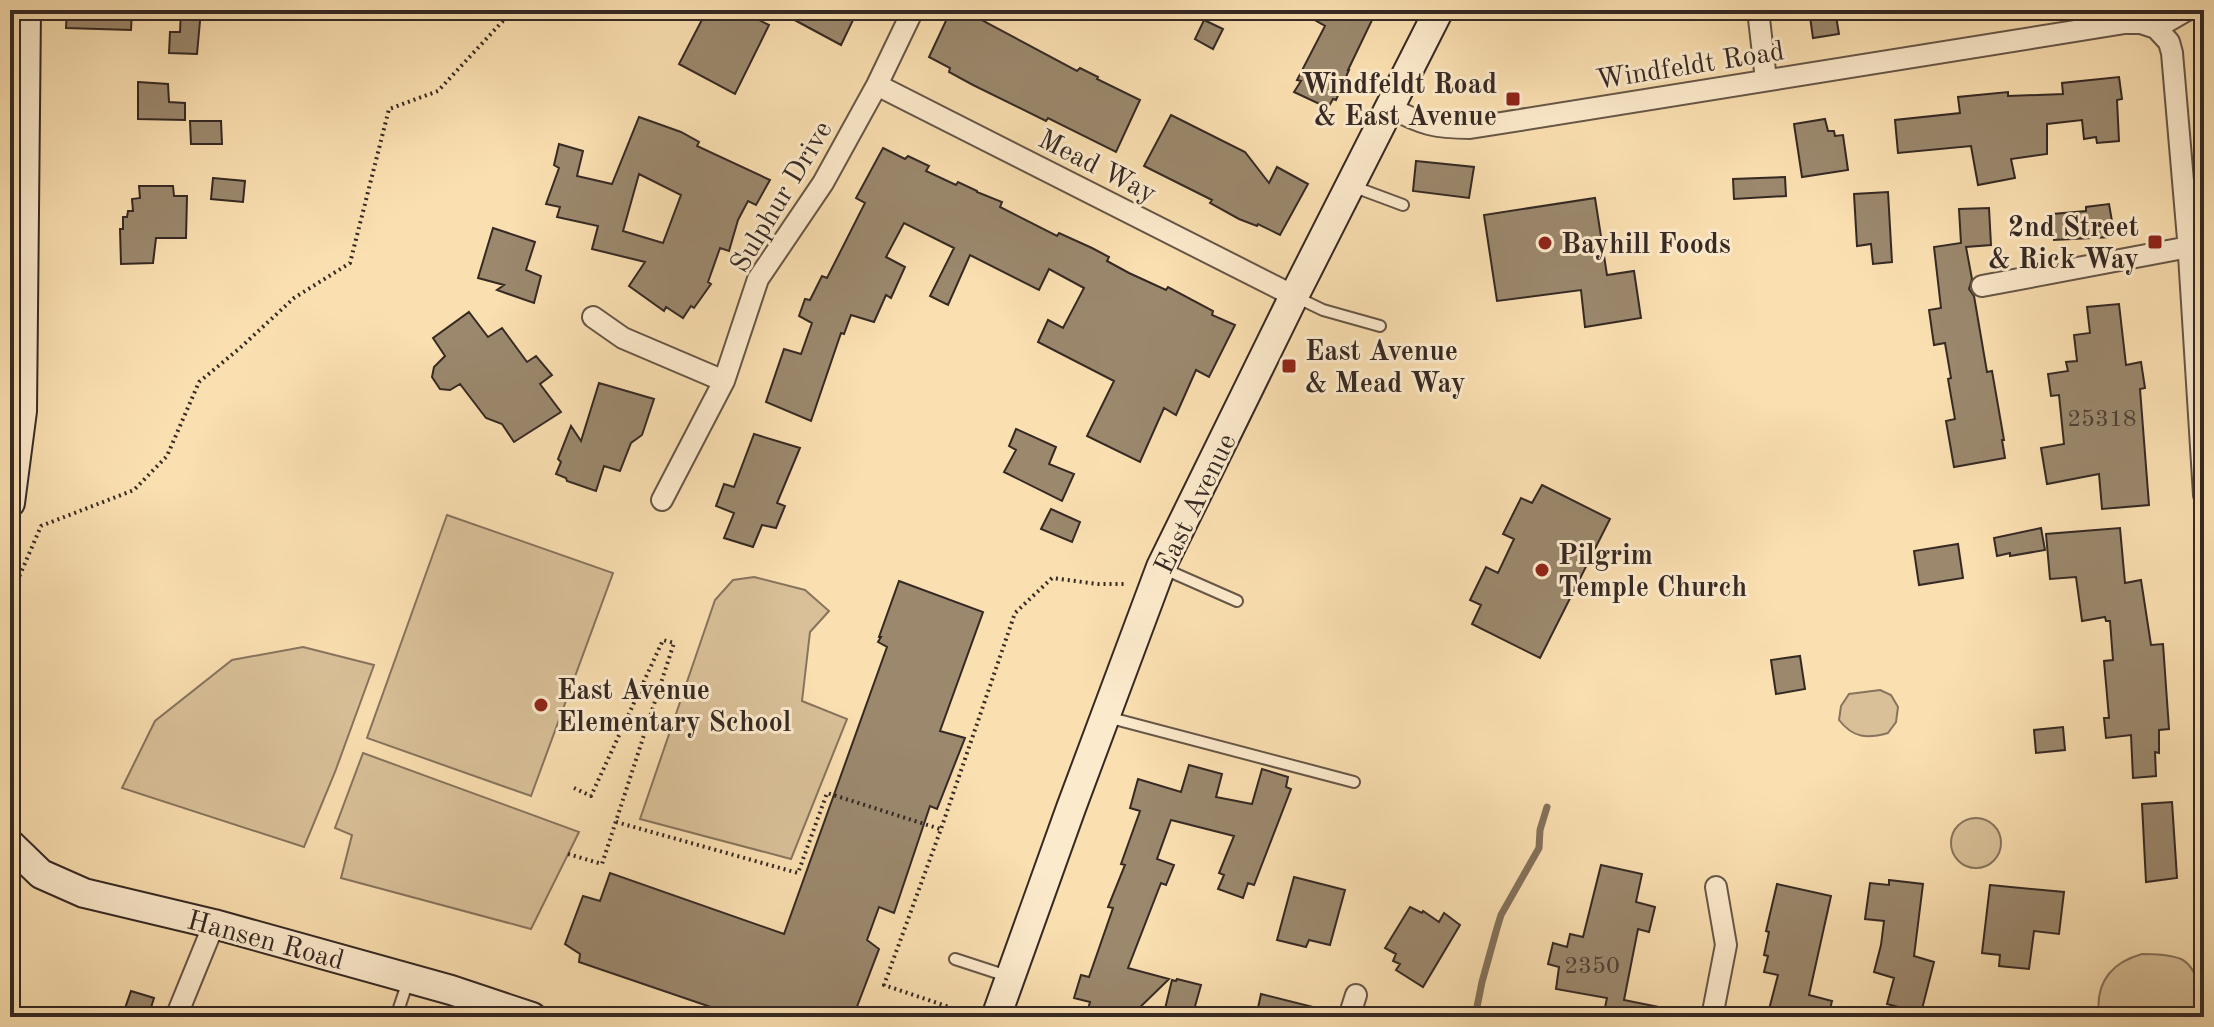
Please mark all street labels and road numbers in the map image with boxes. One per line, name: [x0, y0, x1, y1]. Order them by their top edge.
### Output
street label: Windfeldt Road: [1594, 38, 1787, 96]
street label: Sulphur Drive: [726, 117, 839, 278]
street label: Mead Way: [1033, 126, 1160, 209]
street label: East Avenue: [1151, 430, 1243, 579]
street label: Hansen Road: [184, 907, 347, 976]

